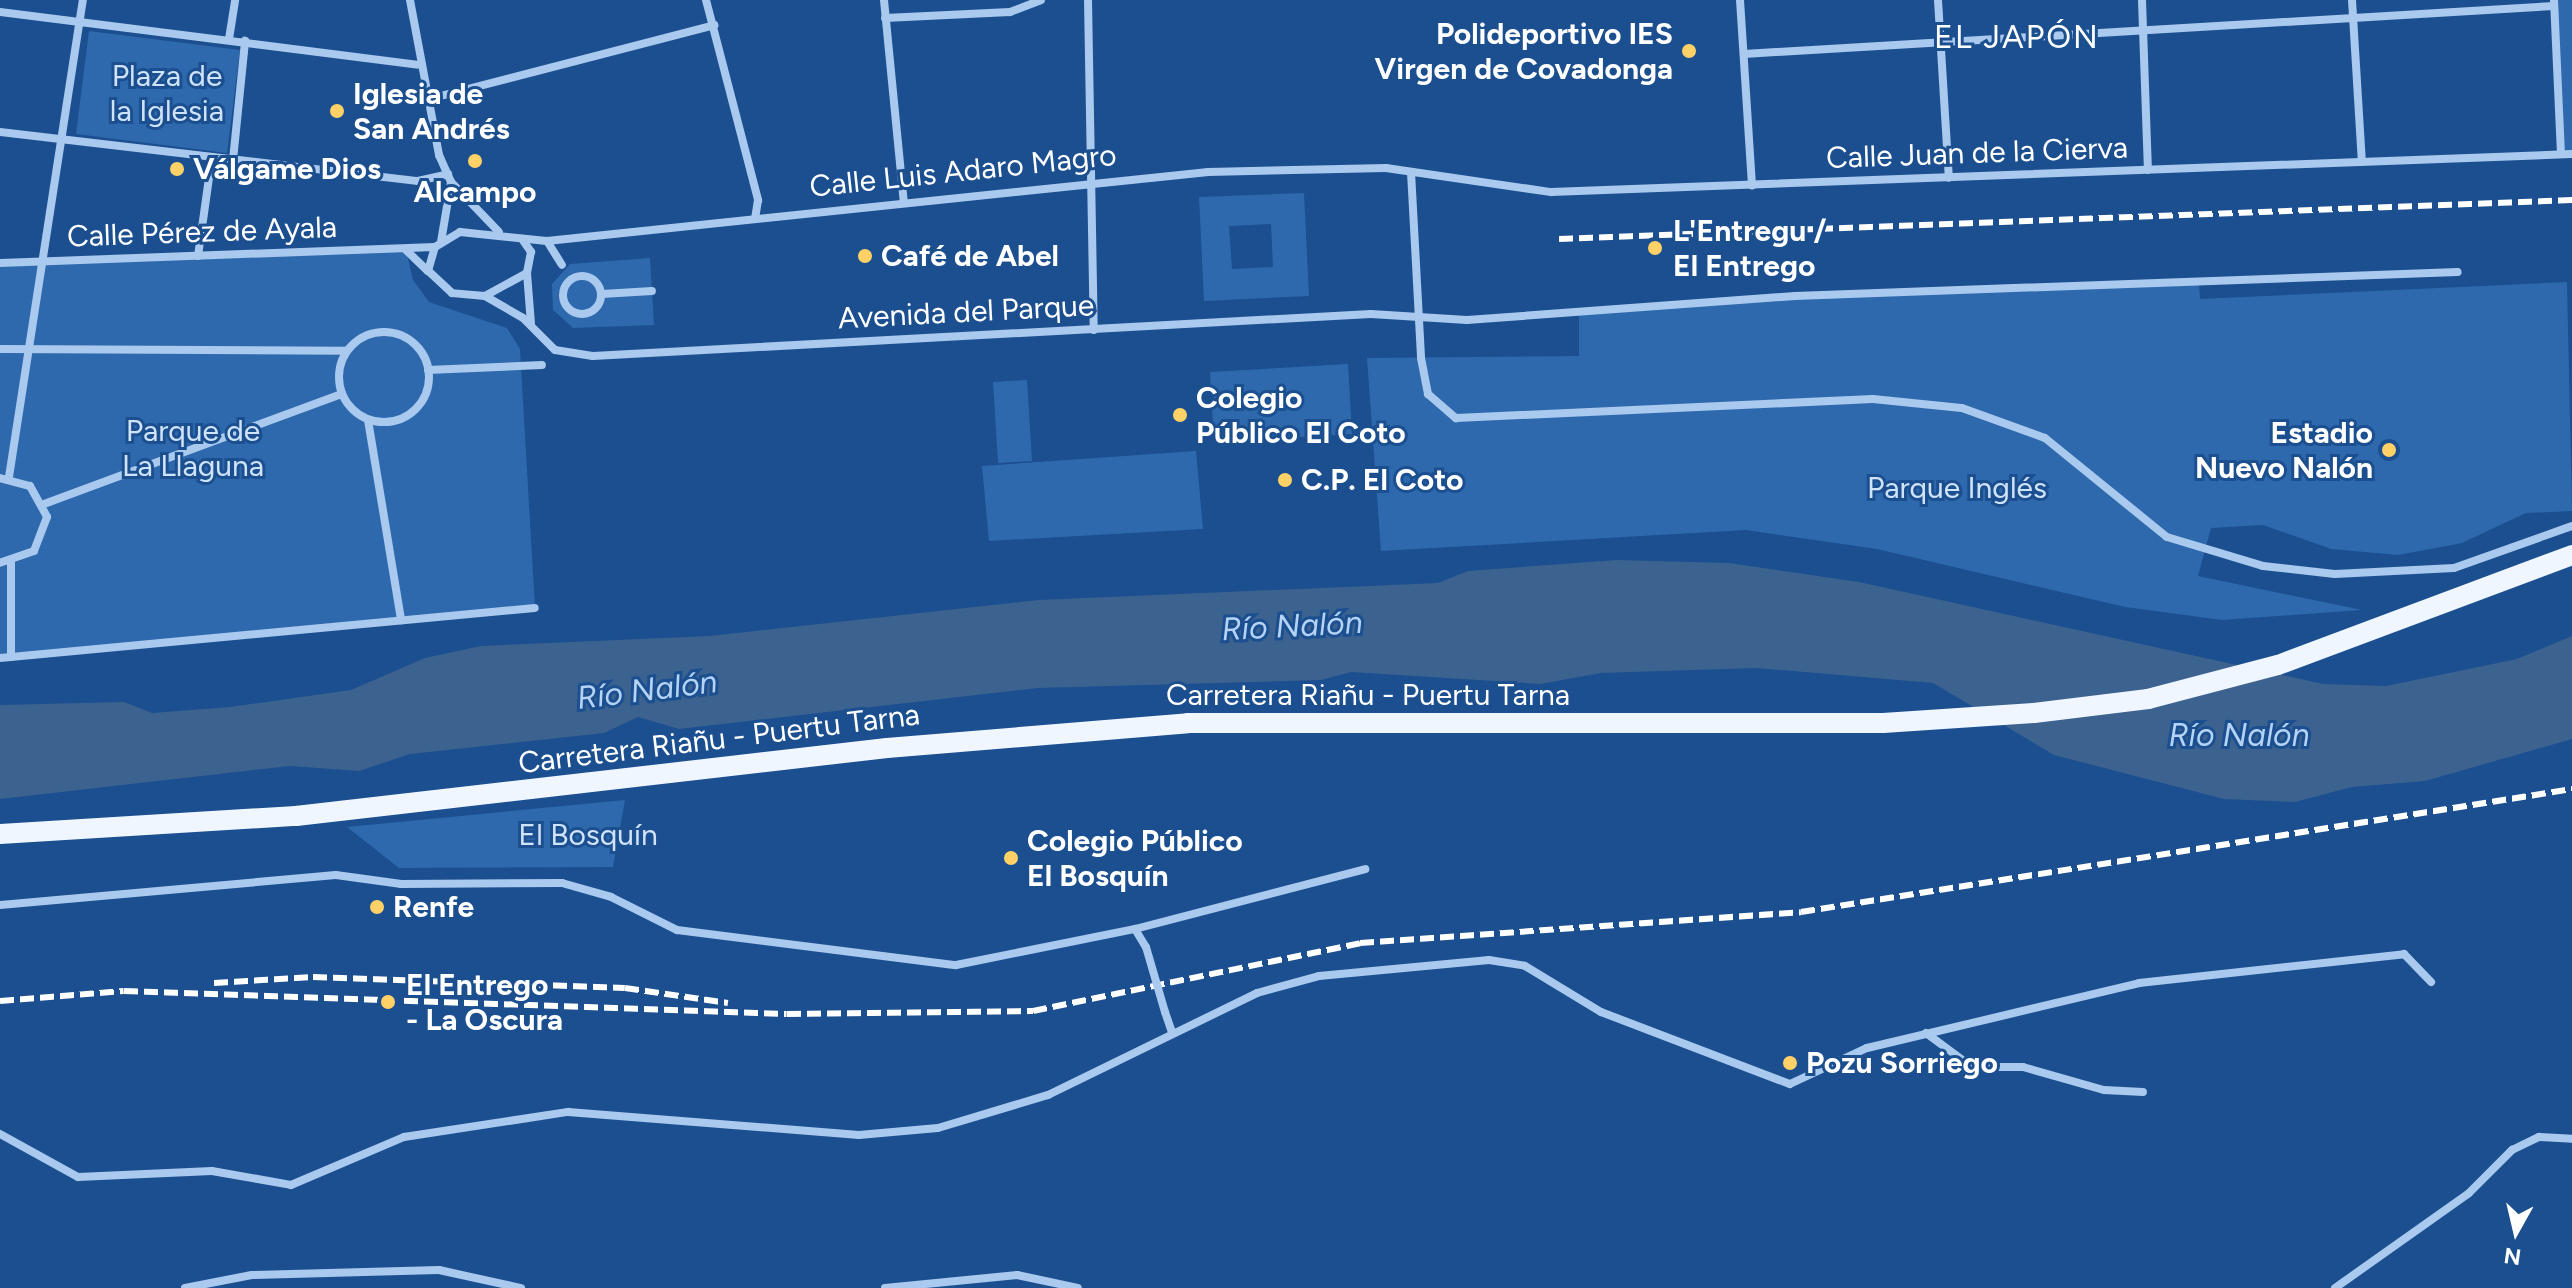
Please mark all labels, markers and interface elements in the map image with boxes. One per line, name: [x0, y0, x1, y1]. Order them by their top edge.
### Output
place label: Polideportivo IES Virgen de Covadonga: [1375, 16, 1673, 86]
district label: EL JAPÓN: [1934, 18, 2100, 56]
marker: Polideportivo IES Virgen de Covadonga: [1680, 42, 1698, 60]
park label: Plaza de la Iglesia: [110, 58, 224, 128]
place label: Iglesia de San Andrés: [353, 76, 510, 146]
marker: Iglesia de San Andrés: [328, 102, 346, 120]
street label: Calle Juan de la Cierva: [1826, 130, 2128, 176]
street label: Calle Luis Adaro Magro: [808, 137, 1118, 205]
place label: Válgame Dios: [193, 151, 381, 187]
marker: Alcampo: [466, 152, 484, 170]
marker: Válgame Dios: [168, 160, 186, 178]
place label: Alcampo: [414, 174, 536, 210]
street label: Calle Pérez de Ayala: [66, 209, 338, 255]
place label: L'Entregu / El Entrego: [1673, 213, 1826, 284]
marker: L'Entregu / El Entrego: [1644, 237, 1666, 259]
place label: Café de Abel: [881, 238, 1059, 274]
marker: Café de Abel: [856, 247, 874, 265]
street label: Avenida del Parque: [837, 287, 1095, 337]
place label: Colegio Público El Coto: [1196, 380, 1406, 450]
marker: Colegio Público El Coto: [1171, 406, 1189, 424]
park label: Parque de La Llaguna: [122, 413, 264, 484]
place label: Estadio Nuevo Nalón: [2195, 415, 2373, 486]
marker: Estadio Nuevo Nalón: [2380, 441, 2398, 459]
place label: C.P. El Coto: [1301, 462, 1463, 498]
park label: Parque Inglés: [1867, 470, 2047, 506]
marker: C.P. El Coto: [1276, 471, 1294, 489]
water label: Río Nalón: [1221, 603, 1363, 649]
water label: Río Nalón: [575, 662, 719, 718]
street label: Carretera Riañu - Puertu Tarna: [1166, 677, 1570, 713]
street label: Carretera Riañu - Puertu Tarna: [516, 697, 922, 781]
water label: Río Nalón: [2168, 716, 2310, 754]
park label: El Bosquín: [518, 817, 658, 853]
place label: Colegio Público El Bosquín: [1027, 823, 1243, 894]
marker: Colegio Público El Bosquín: [1002, 849, 1020, 867]
place label: Renfe: [393, 889, 474, 925]
marker: Renfe: [368, 898, 386, 916]
place label: El Entrego - La Oscura: [406, 967, 563, 1038]
marker: El Entrego - La Oscura: [377, 991, 399, 1013]
place label: Pozu Sorriego: [1806, 1045, 1998, 1081]
marker: Pozu Sorriego: [1781, 1054, 1799, 1072]
north arrow: [2476, 1192, 2556, 1272]
text: N: [2502, 1242, 2523, 1271]

